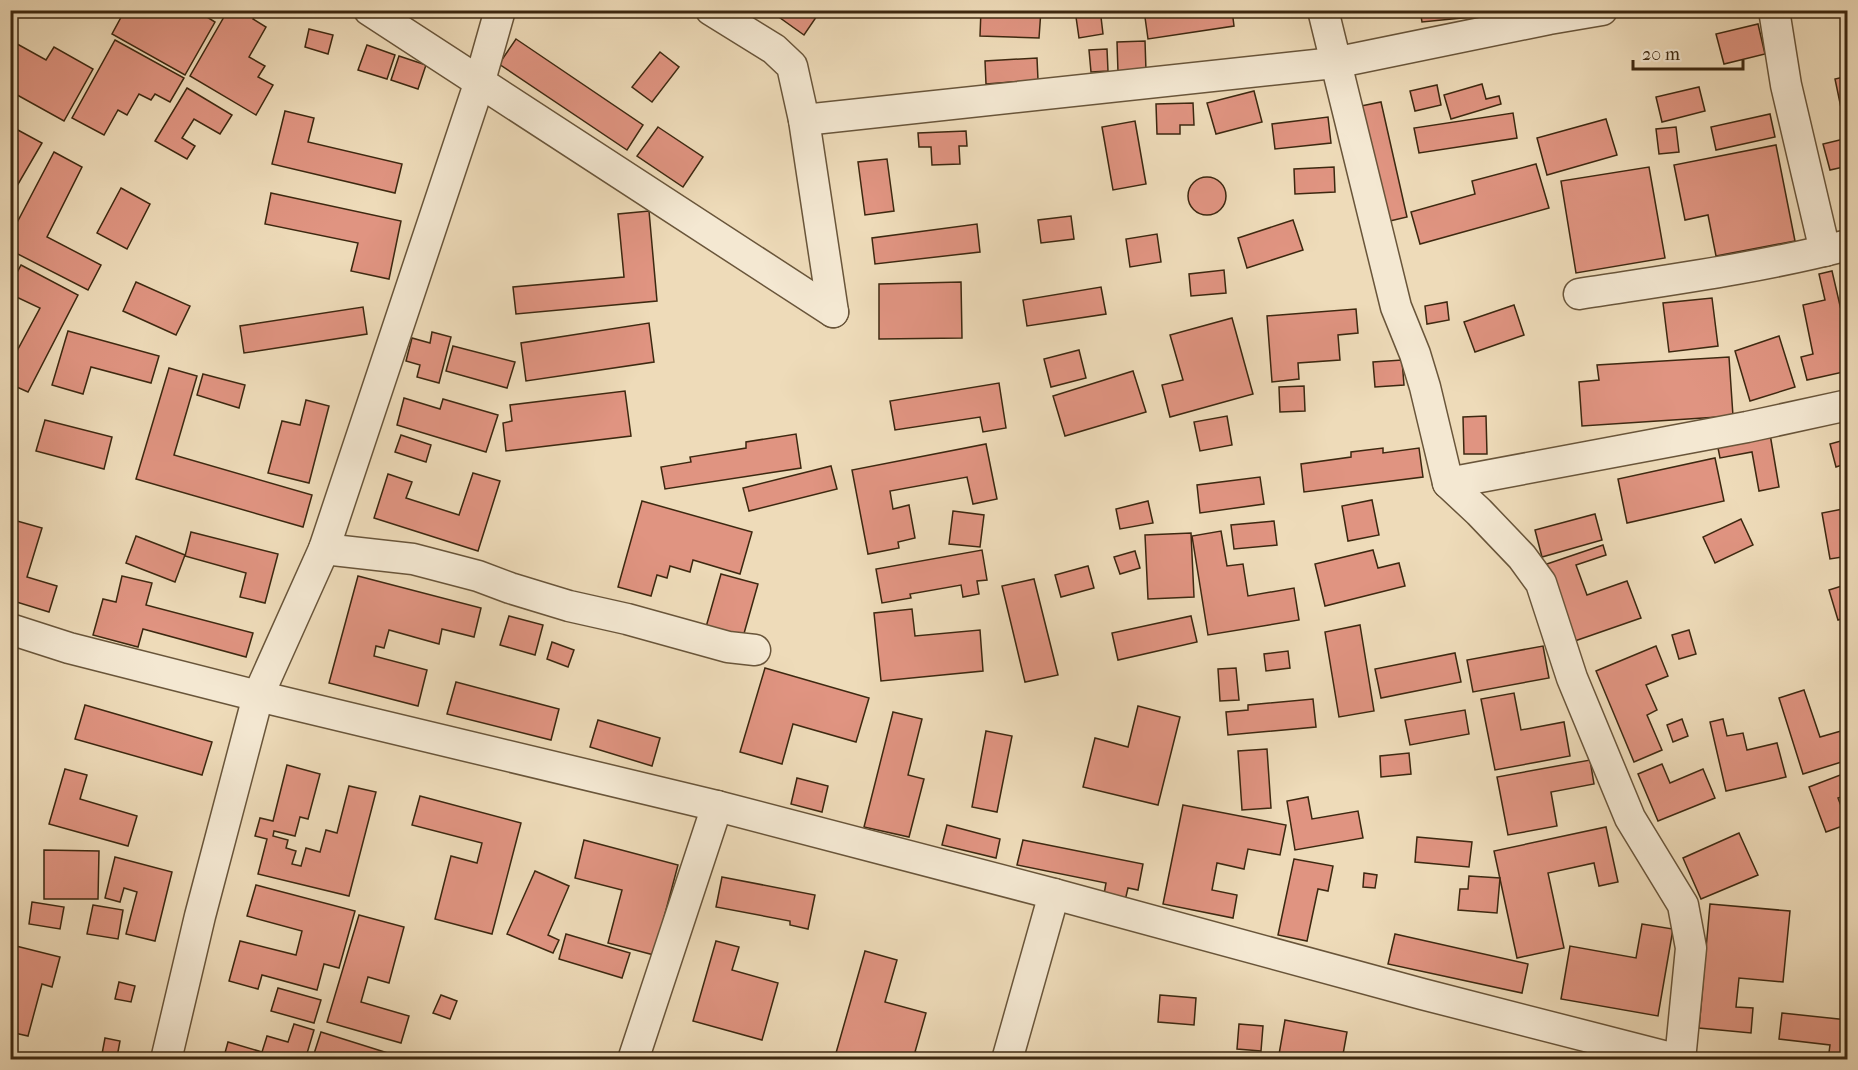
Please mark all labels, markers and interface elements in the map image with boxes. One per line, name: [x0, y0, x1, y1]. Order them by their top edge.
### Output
scale bar: [1633, 33, 1742, 71]
text: 20 m: [1642, 44, 1680, 65]

